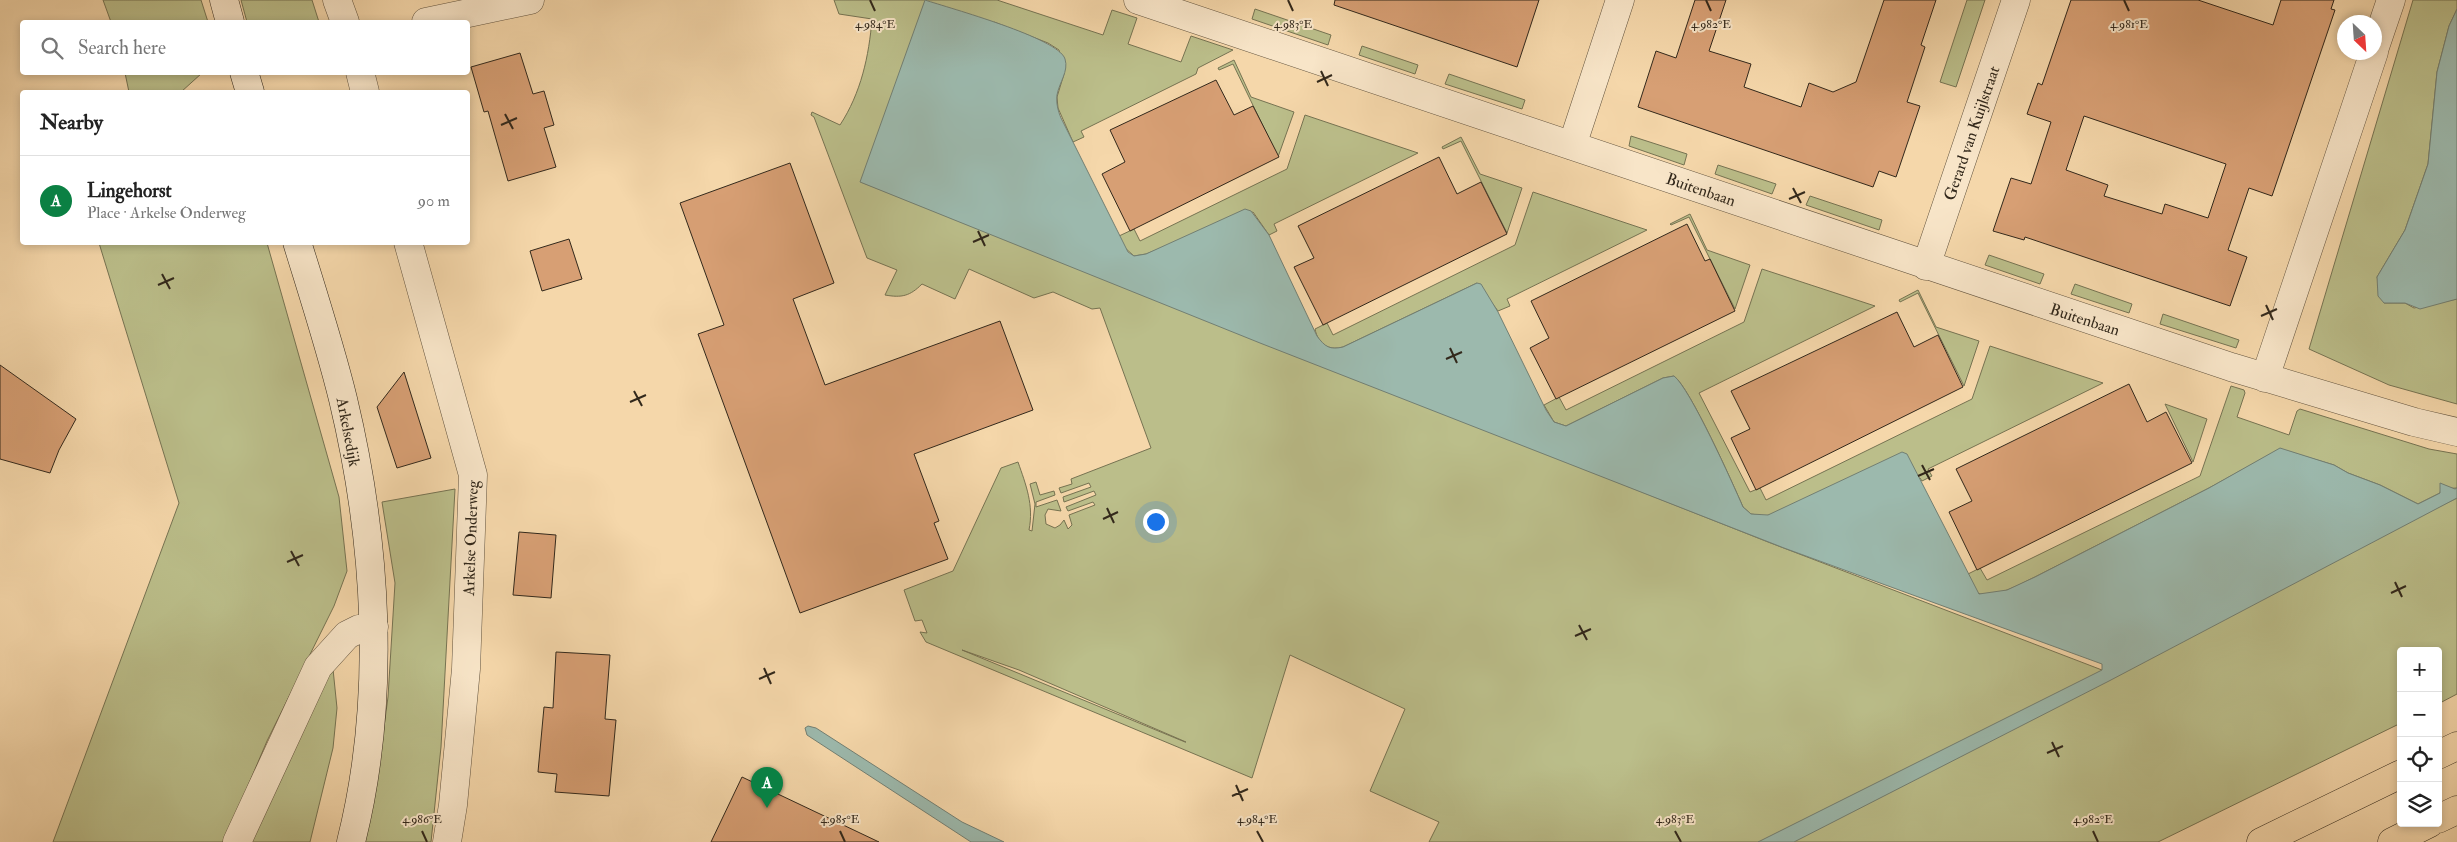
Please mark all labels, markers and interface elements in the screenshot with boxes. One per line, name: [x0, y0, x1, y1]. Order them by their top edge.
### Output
north arrow: [2337, 15, 2382, 60]
text: 4.984°E: [855, 17, 895, 32]
text: 4.983°E: [1274, 17, 1313, 32]
text: 4.982°E: [1691, 17, 1731, 32]
text: 4.981°E: [2110, 17, 2148, 32]
search box: [20, 20, 470, 75]
icon: search: [38, 34, 66, 62]
text: Search here: [78, 36, 166, 60]
street label: Gerard van Kuijlstraat: [1940, 63, 2004, 203]
text: Nearby: [40, 109, 103, 136]
street label: Buitenbaan: [1663, 169, 1738, 211]
text: Lingehorst: [87, 179, 172, 203]
text: A: [51, 191, 61, 211]
text: 90 m: [418, 191, 450, 211]
text: Place · Arkelse Onderweg: [87, 203, 246, 223]
street label: Buitenbaan: [2047, 299, 2122, 341]
street label: Arkelsedijk: [331, 395, 365, 469]
street label: Arkelse Onderweg: [459, 479, 483, 597]
your location: [1143, 509, 1169, 535]
map controls: [2397, 647, 2442, 827]
button: +: [2397, 647, 2442, 692]
button: −: [2397, 692, 2442, 737]
button: locate: [2397, 737, 2442, 782]
pin: A: [751, 767, 783, 808]
button: layers: [2397, 782, 2442, 827]
text: 4.986°E: [402, 812, 442, 827]
text: 4.985°E: [821, 812, 860, 827]
text: 4.984°E: [1237, 812, 1277, 827]
text: 4.983°E: [1656, 812, 1695, 827]
text: 4.982°E: [2073, 812, 2113, 827]

